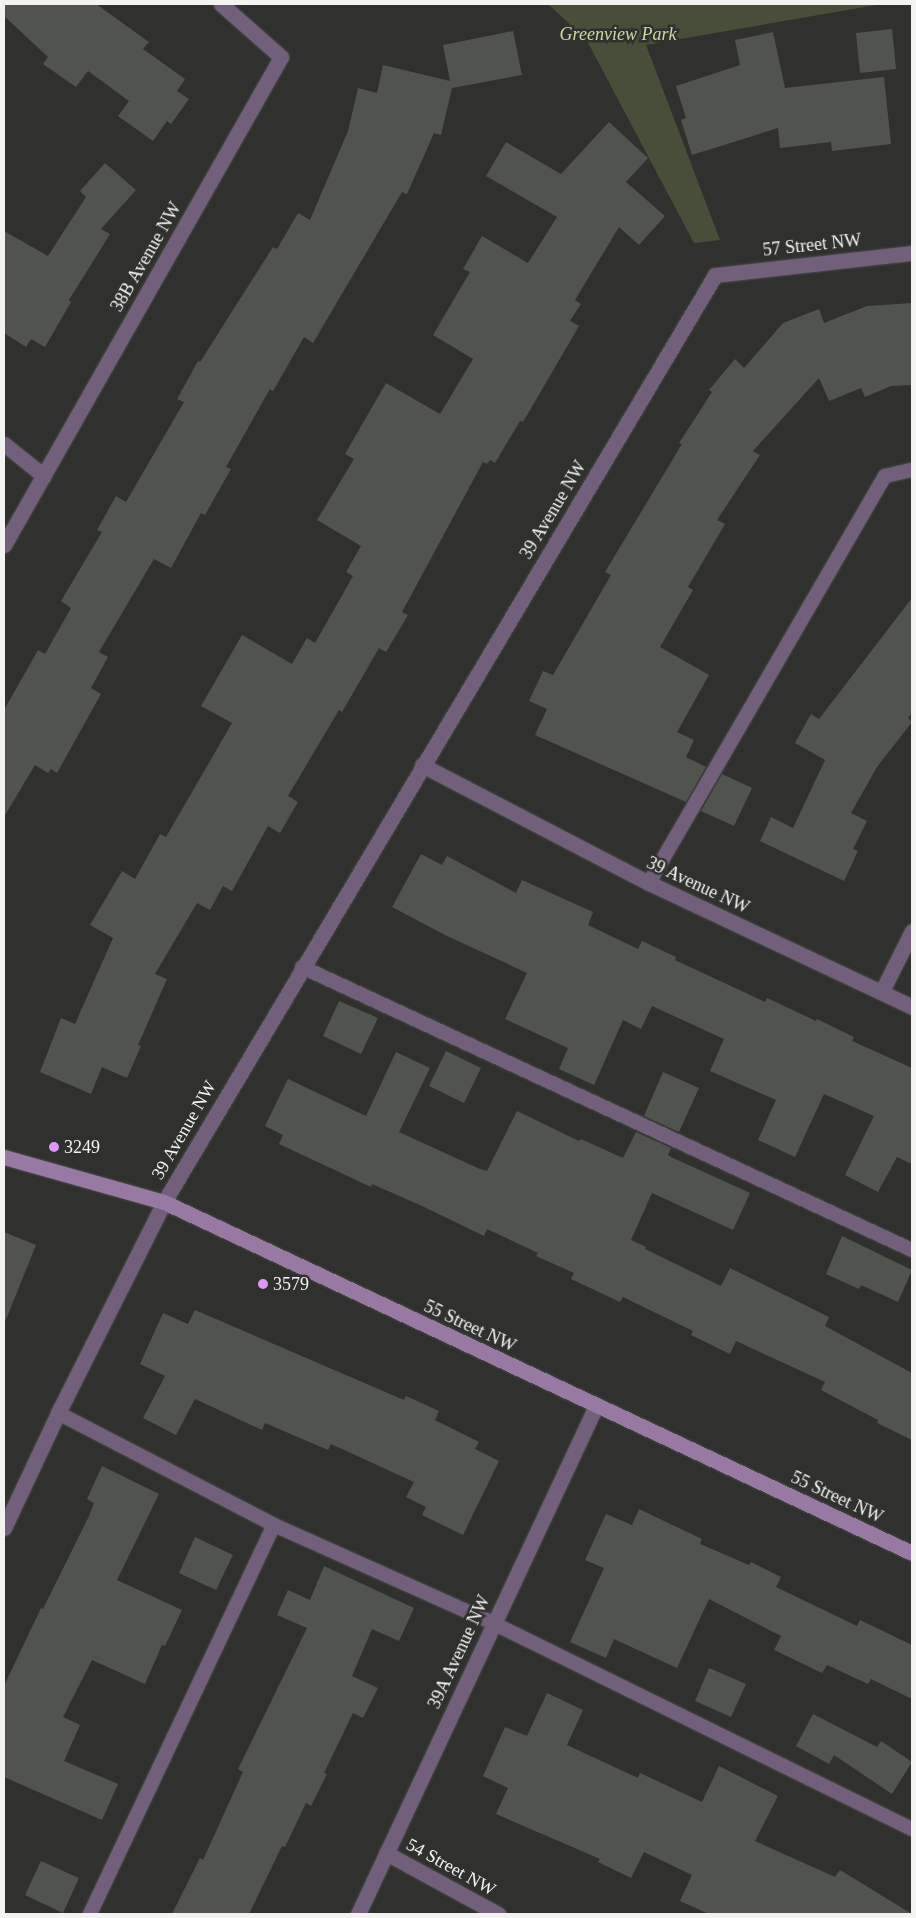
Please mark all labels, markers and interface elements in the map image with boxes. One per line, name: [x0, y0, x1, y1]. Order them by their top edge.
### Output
park label: Greenview Park: [560, 23, 676, 45]
street label: 38B Avenue NW: [106, 198, 186, 316]
street label: 57 Street NW: [762, 229, 862, 261]
street label: 39 Avenue NW: [515, 457, 591, 563]
street label: 39 Avenue NW: [643, 852, 753, 918]
street label: 39 Avenue NW: [147, 1076, 221, 1184]
place label: 3249: [64, 1136, 100, 1158]
marker: 3249: [48, 1141, 60, 1153]
place label: 3579: [273, 1273, 309, 1295]
marker: 3579: [257, 1278, 269, 1290]
street label: 55 Street NW: [421, 1295, 519, 1357]
street label: 55 Street NW: [788, 1466, 886, 1528]
street label: 39A Avenue NW: [423, 1591, 495, 1713]
street label: 54 Street NW: [402, 1834, 500, 1900]

